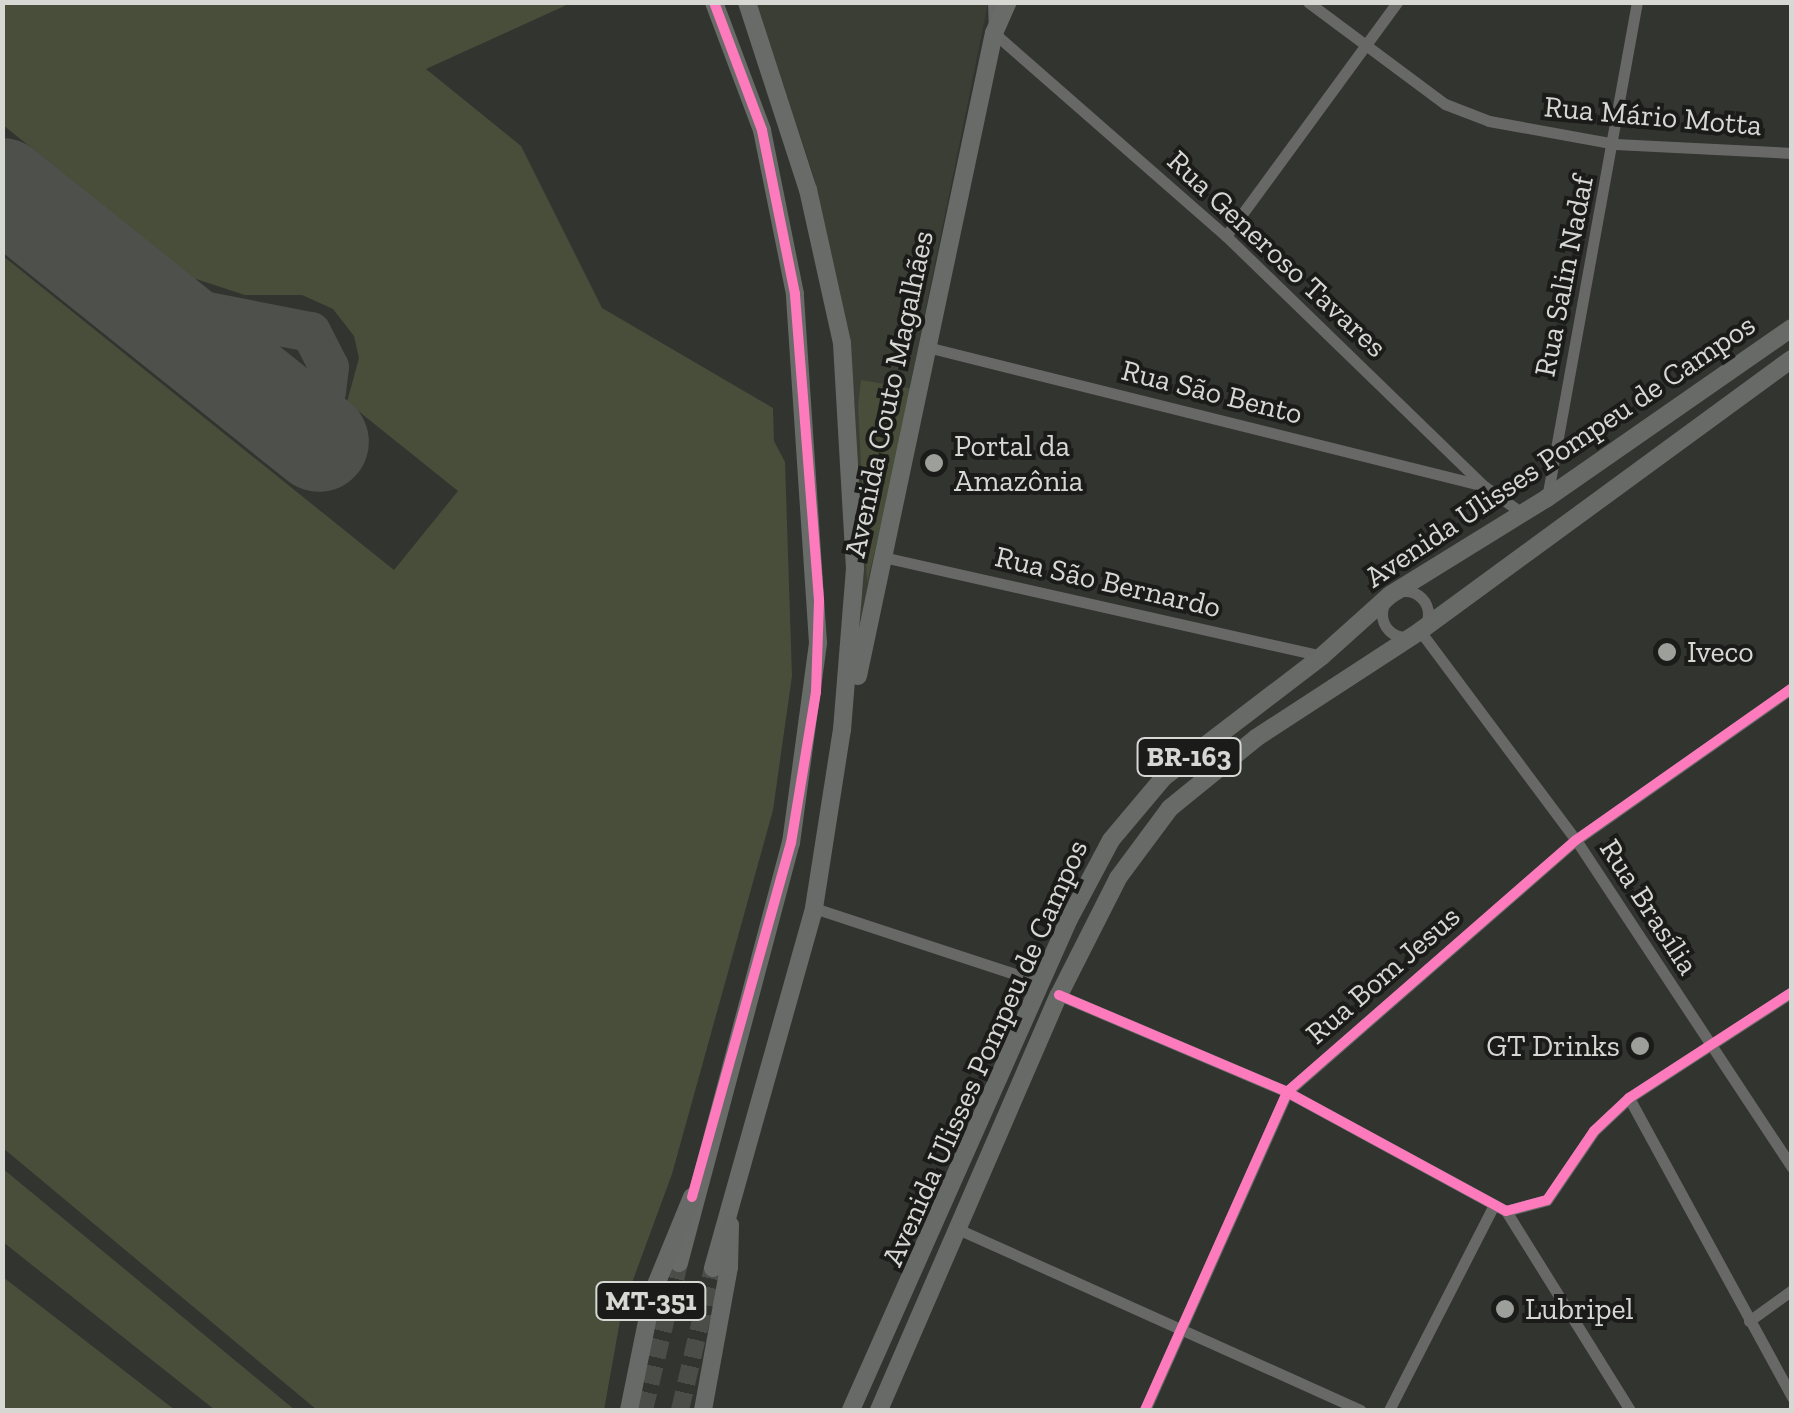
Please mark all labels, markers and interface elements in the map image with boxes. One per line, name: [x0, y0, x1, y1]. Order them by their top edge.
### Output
street label: Rua Mário Motta: [1543, 89, 1763, 143]
street label: Rua Generoso Tavares: [1160, 143, 1394, 365]
street label: Rua Salin Nadaf: [1527, 172, 1601, 380]
street label: Avenida Couto Magalhães: [837, 227, 941, 561]
street label: Avenida Ulisses Pompeu de Campos: [1358, 307, 1762, 595]
street label: Rua São Bento: [1118, 352, 1306, 432]
place label: Portal da Amazônia: [954, 428, 1083, 498]
marker: Portal da Amazônia: [923, 452, 945, 474]
street label: Rua São Bernardo: [992, 539, 1224, 625]
place label: Iveco: [1687, 634, 1754, 670]
marker: Iveco: [1656, 641, 1678, 663]
road number: BR-163: [1136, 734, 1242, 780]
street label: Rua Brasília: [1592, 833, 1706, 981]
street label: Avenida Ulisses Pompeu de Campos: [874, 834, 1096, 1272]
street label: Rua Bom Jesus: [1298, 898, 1468, 1052]
place label: GT Drinks: [1486, 1028, 1620, 1064]
marker: GT Drinks: [1629, 1035, 1651, 1057]
road number: MT-351: [594, 1278, 708, 1324]
place label: Lubripel: [1525, 1291, 1634, 1327]
marker: Lubripel: [1494, 1298, 1516, 1320]

